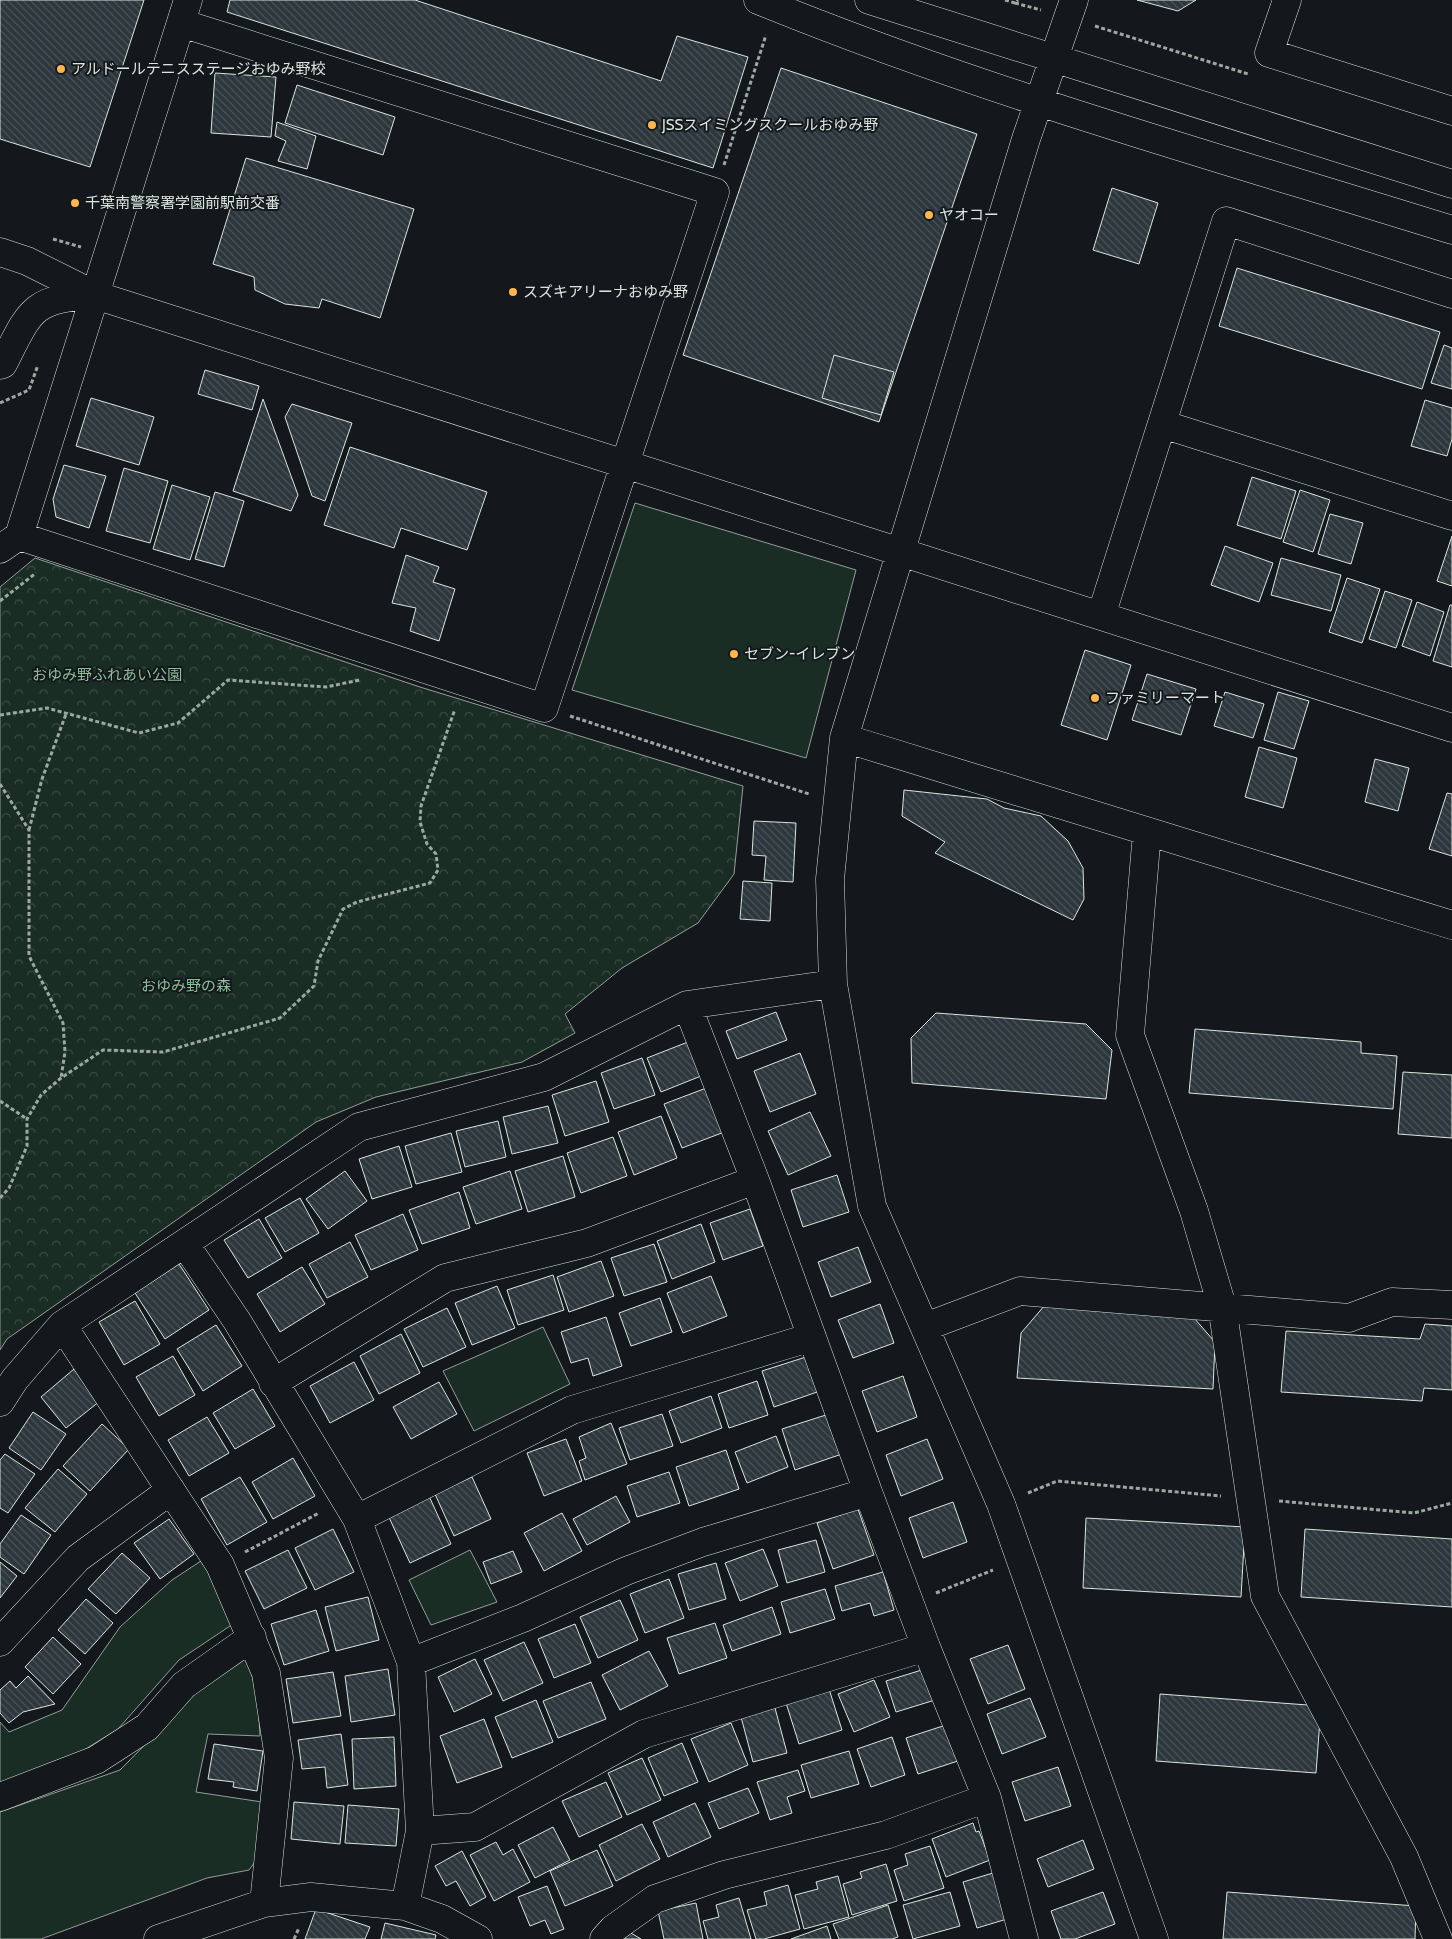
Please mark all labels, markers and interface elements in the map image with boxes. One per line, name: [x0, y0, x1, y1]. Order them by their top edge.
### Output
place label: アルドールテニスステージおゆみ野校: [71, 60, 326, 78]
marker: アルドールテニスステージおゆみ野校: [55, 63, 67, 75]
place label: JSSスイミングスクールおゆみ野: [661, 116, 878, 134]
marker: JSSスイミングスクールおゆみ野: [646, 119, 658, 131]
place label: 千葉南警察署学園前駅前交番: [85, 194, 280, 212]
marker: 千葉南警察署学園前駅前交番: [69, 197, 81, 209]
place label: ヤオコー: [939, 206, 999, 224]
marker: ヤオコー: [923, 209, 935, 221]
place label: スズキアリーナおゆみ野: [523, 283, 688, 301]
marker: スズキアリーナおゆみ野: [507, 286, 519, 298]
place label: セブン-イレブン: [744, 645, 855, 663]
marker: セブン-イレブン: [728, 648, 740, 660]
park label: おゆみ野ふれあい公園: [32, 666, 182, 684]
place label: ファミリーマート: [1105, 689, 1225, 707]
marker: ファミリーマート: [1089, 692, 1101, 704]
park label: おゆみ野の森: [141, 977, 231, 995]

